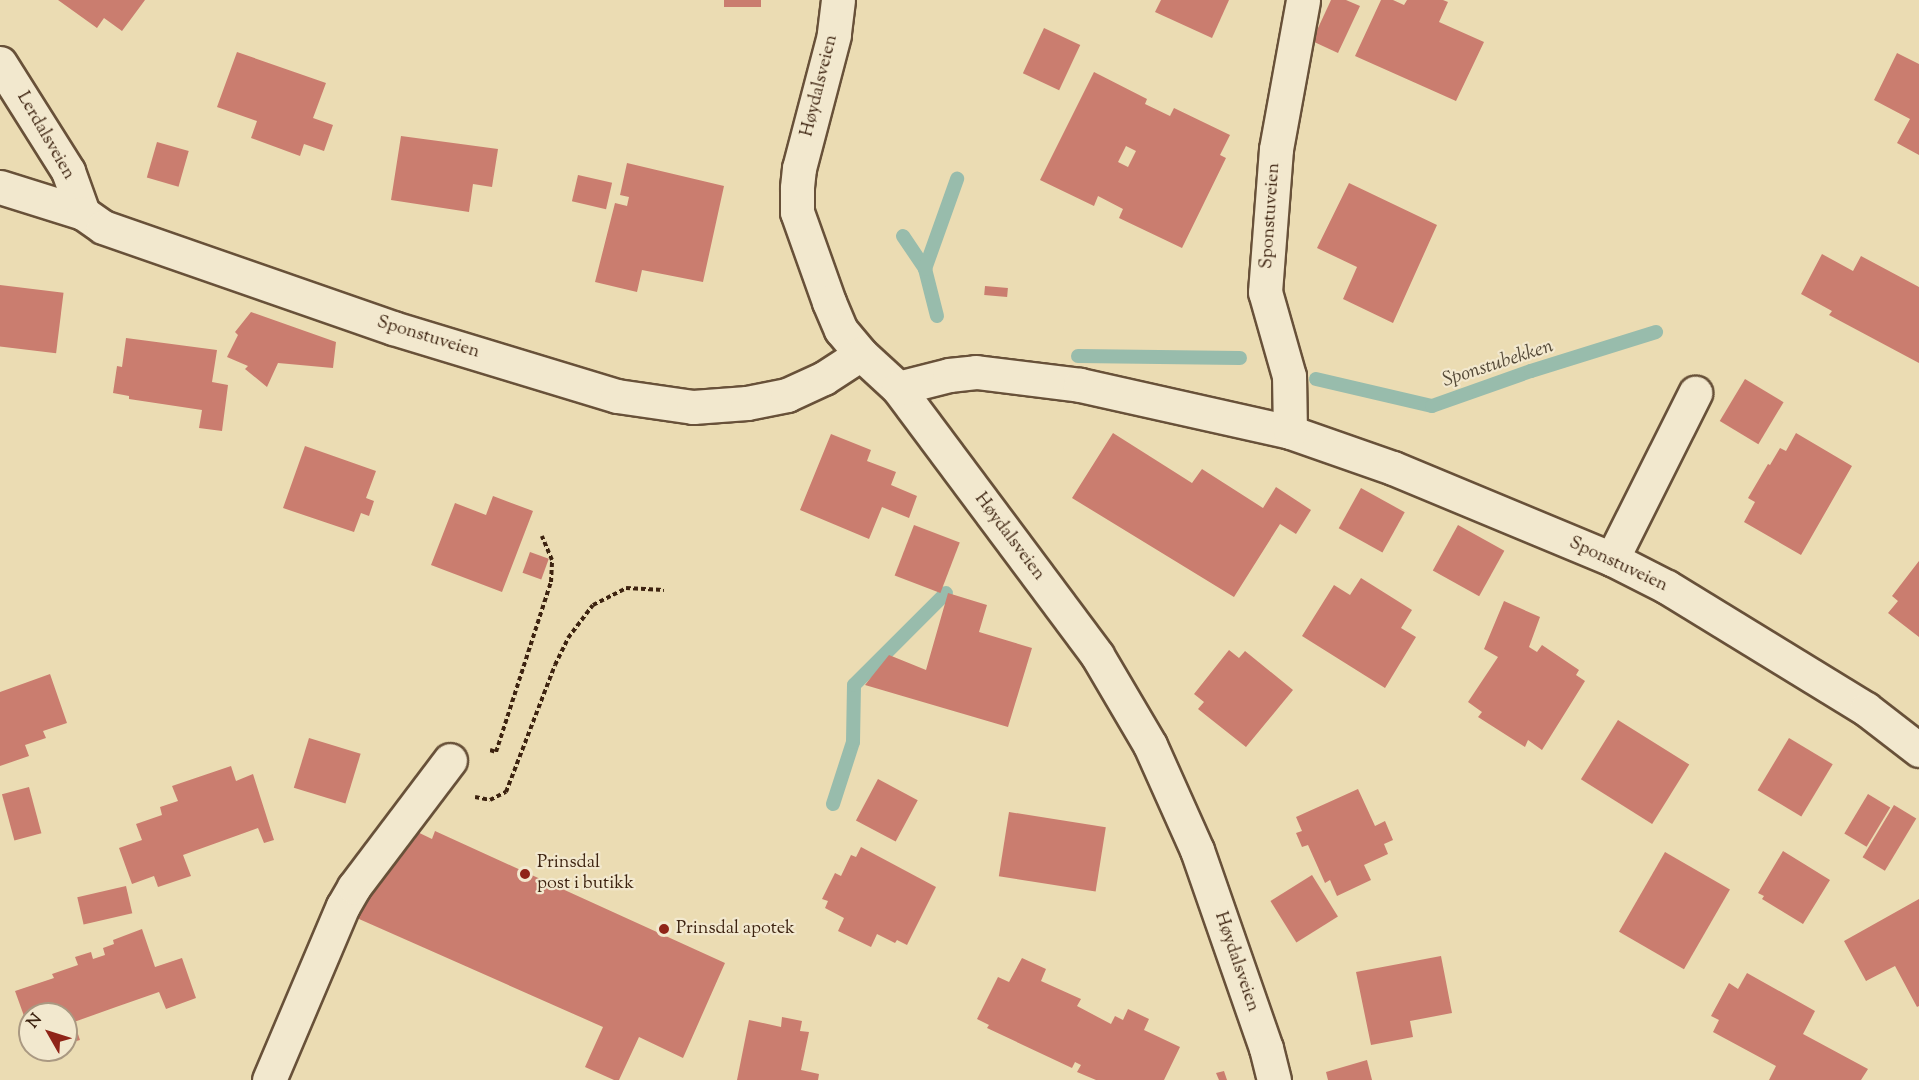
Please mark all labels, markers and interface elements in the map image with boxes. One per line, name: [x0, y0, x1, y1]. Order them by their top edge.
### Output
street label: Høydalsveien: [797, 33, 843, 139]
street label: Lerdalsveien: [11, 88, 79, 184]
street label: Sponstuveien: [1257, 162, 1285, 270]
street label: Sponstuveien: [374, 312, 482, 364]
water label: Sponstubekken: [1440, 335, 1556, 393]
street label: Høydalsveien: [969, 489, 1049, 585]
street label: Sponstuveien: [1565, 533, 1671, 597]
place label: Prinsdal post i butikk: [537, 853, 634, 896]
marker: Prinsdal post i butikk: [518, 867, 532, 881]
street label: Høydalsveien: [1209, 909, 1263, 1015]
place label: Prinsdal apotek: [676, 918, 795, 940]
marker: Prinsdal apotek: [657, 922, 671, 936]
north arrow: [18, 1002, 78, 1062]
text: N: [22, 1009, 48, 1034]

